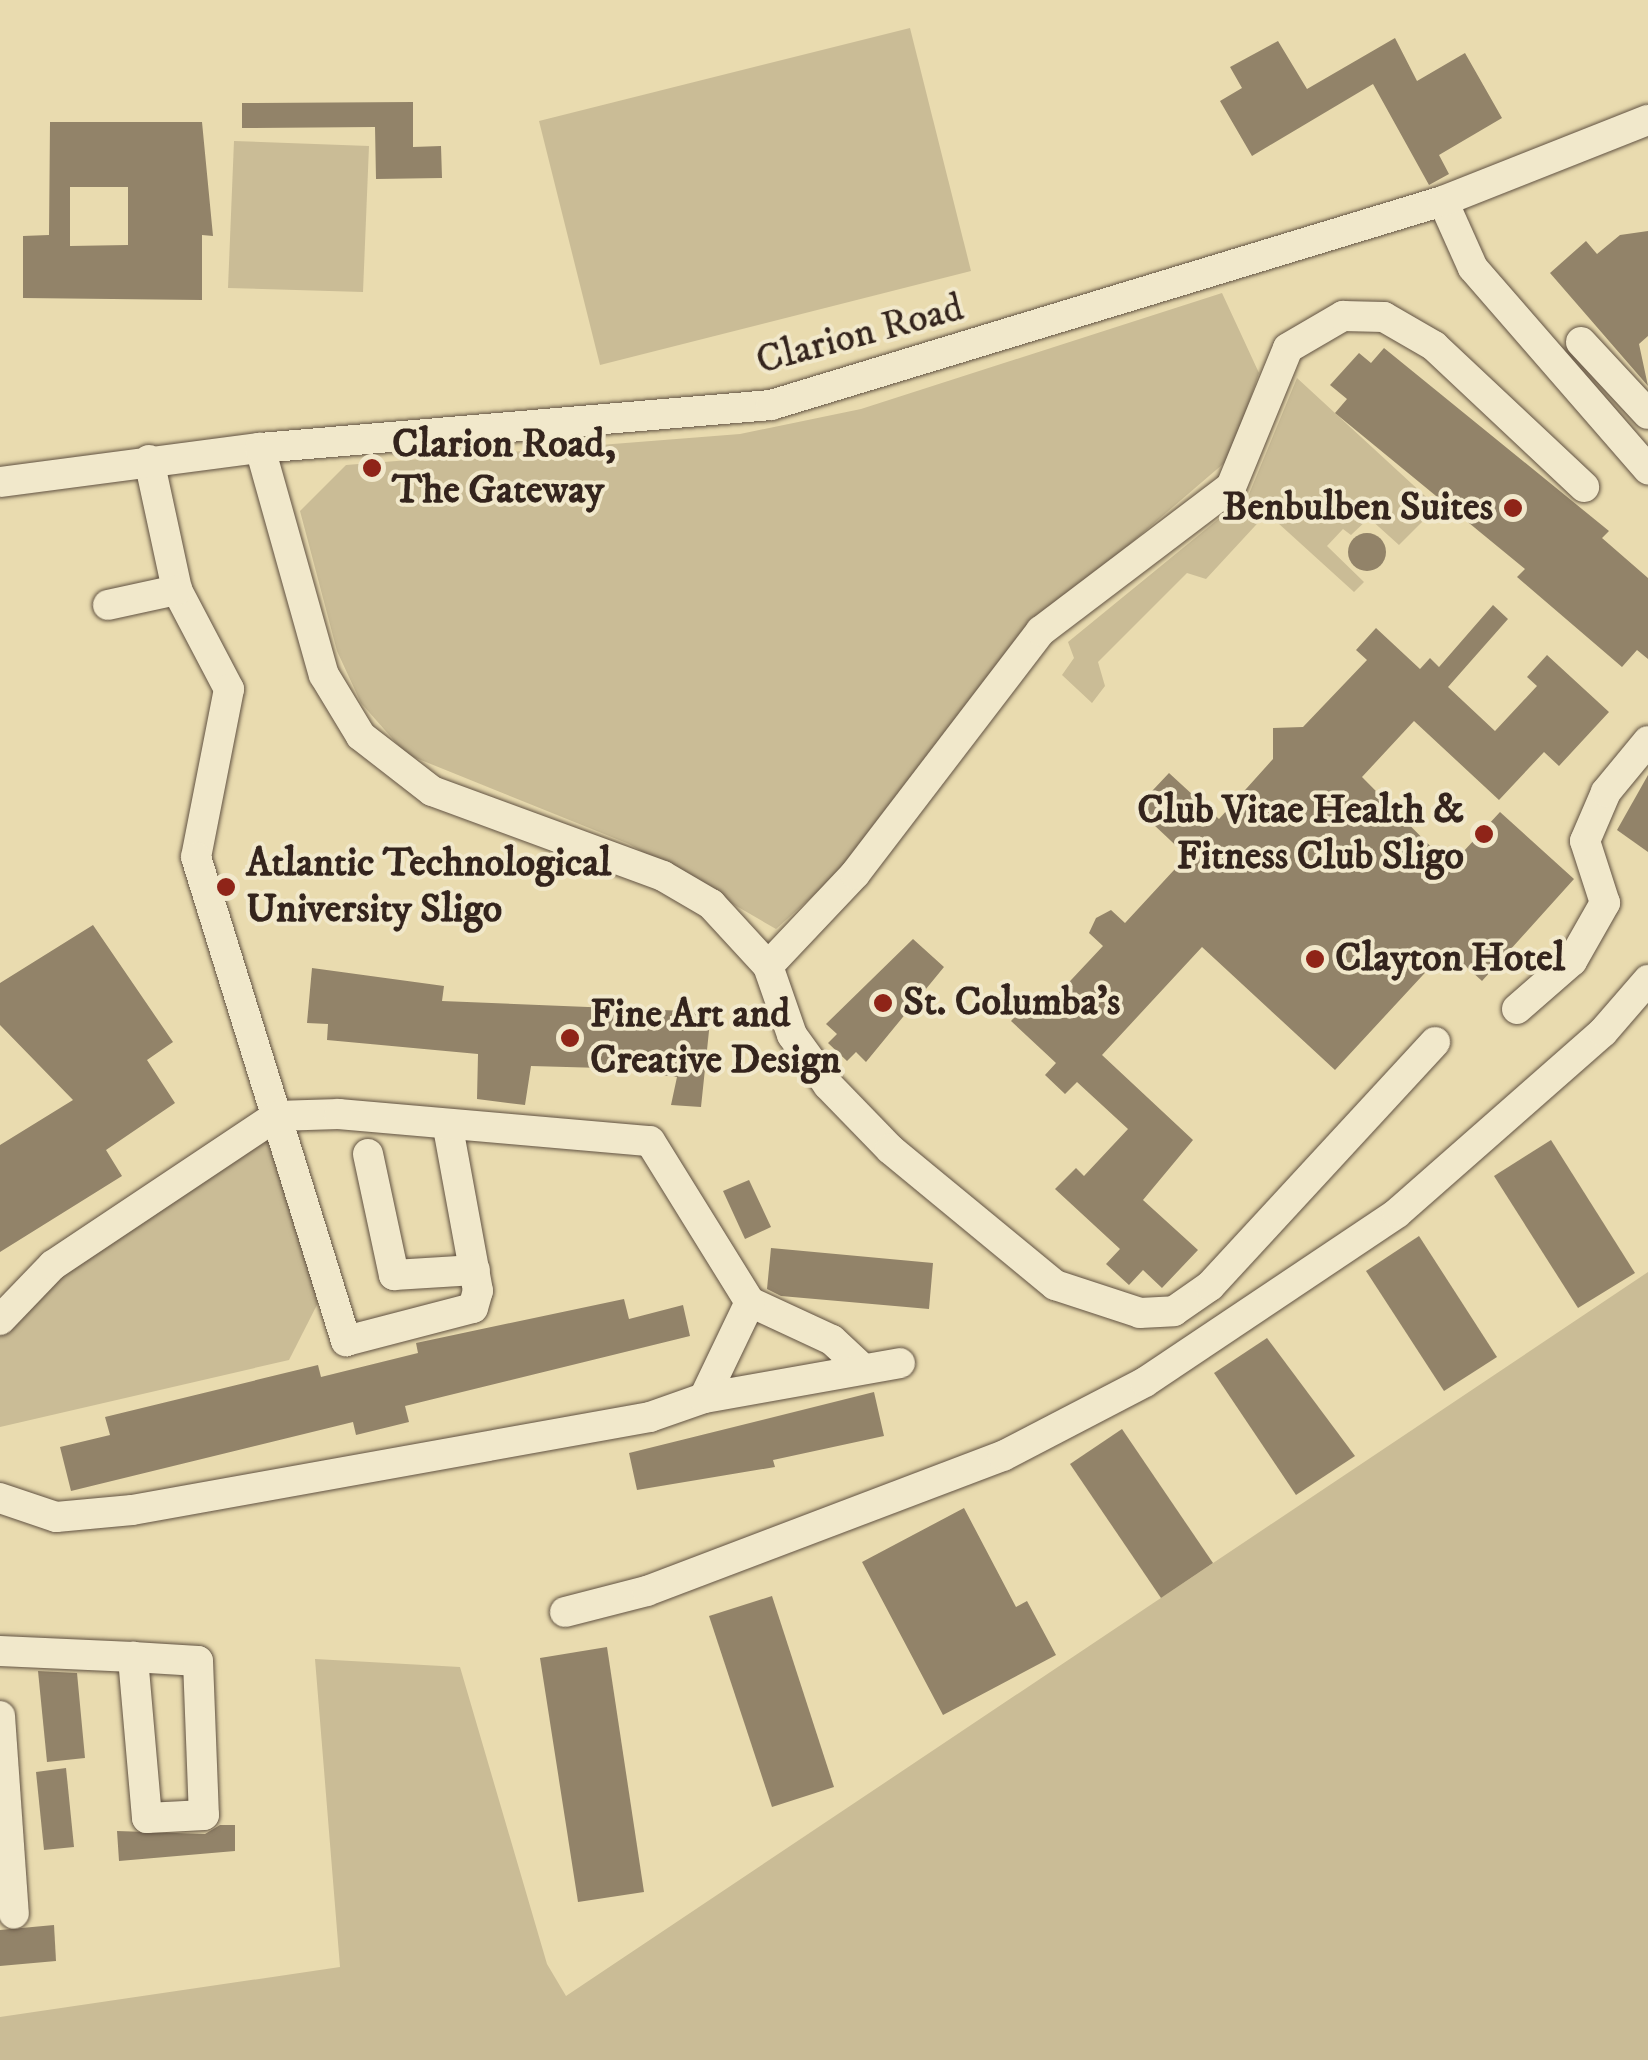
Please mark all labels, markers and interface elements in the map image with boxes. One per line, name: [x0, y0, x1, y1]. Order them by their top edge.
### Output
street label: Clarion Road: [751, 284, 969, 386]
place label: Clarion Road, The Gateway: [392, 421, 616, 515]
marker: Clarion Road, The Gateway: [361, 457, 383, 479]
place label: Benbulben Suites: [1222, 484, 1493, 532]
marker: Benbulben Suites: [1502, 497, 1524, 519]
place label: Club Vitae Health & Fitness Club Sligo: [1137, 787, 1464, 881]
marker: Club Vitae Health & Fitness Club Sligo: [1473, 823, 1495, 845]
place label: Atlantic Technological University Sligo: [246, 840, 611, 934]
marker: Atlantic Technological University Sligo: [215, 876, 237, 898]
place label: Clayton Hotel: [1335, 935, 1565, 983]
marker: Clayton Hotel: [1304, 948, 1326, 970]
place label: St. Columba's: [903, 979, 1120, 1027]
place label: Fine Art and Creative Design: [590, 991, 841, 1085]
marker: St. Columba's: [872, 992, 894, 1014]
marker: Fine Art and Creative Design: [559, 1027, 581, 1049]

